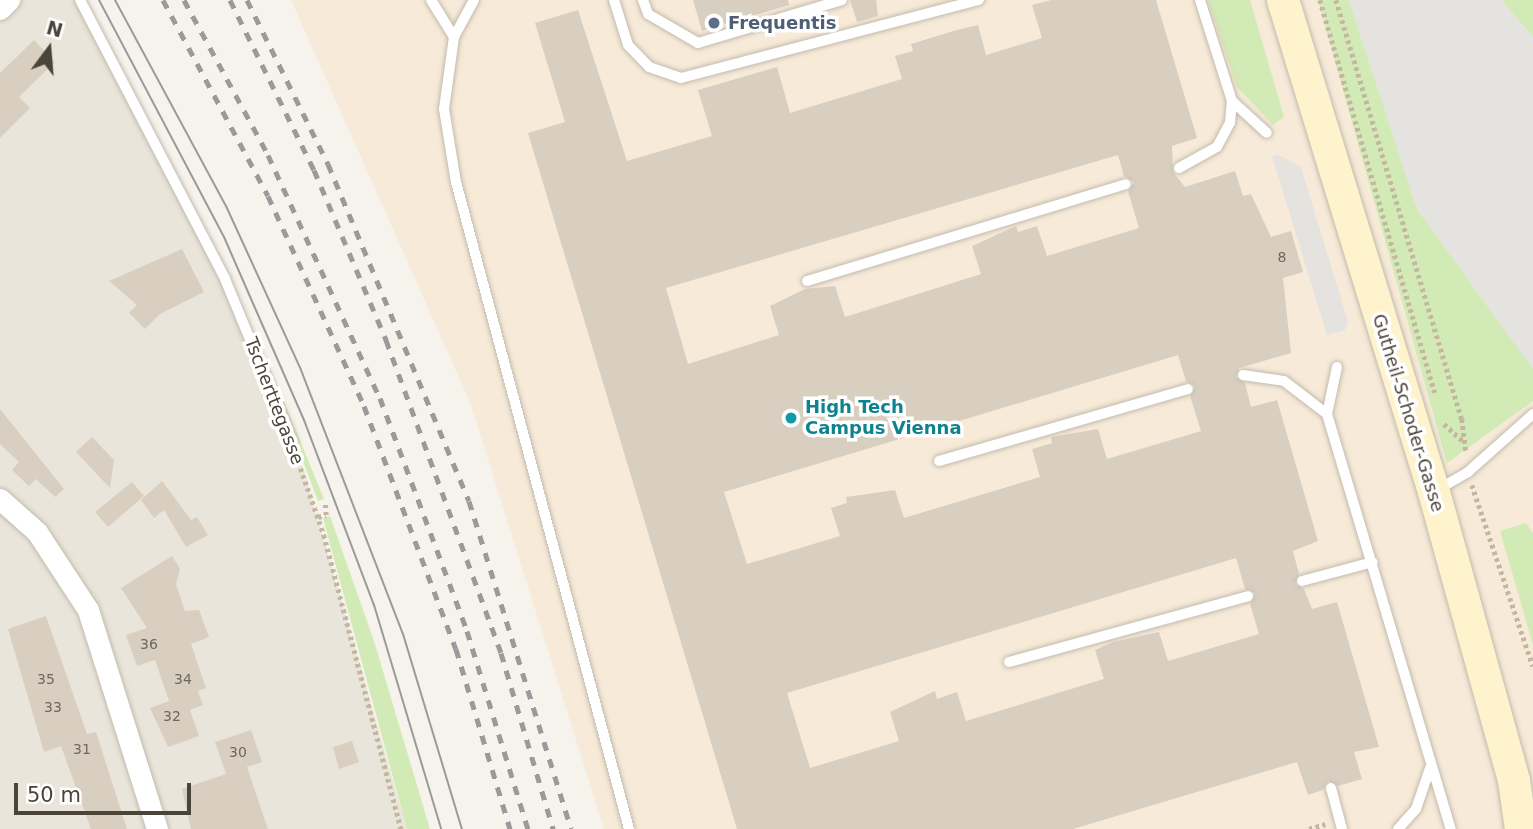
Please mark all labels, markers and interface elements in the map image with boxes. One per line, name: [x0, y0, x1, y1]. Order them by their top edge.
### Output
place label: Frequentis: [728, 12, 836, 34]
north arrow: [14, 14, 84, 84]
marker: Frequentis: [706, 15, 722, 31]
text: N: [44, 16, 65, 42]
house number: 8: [1278, 249, 1286, 265]
street label: Gutheil-Schoder-Gasse: [1368, 311, 1448, 515]
street label: Tscherttegasse: [240, 334, 308, 468]
place label: High Tech Campus Vienna: [805, 397, 962, 440]
marker: High Tech Campus Vienna: [783, 410, 799, 426]
house number: 36: [140, 636, 158, 652]
house number: 35: [37, 671, 55, 687]
house number: 34: [174, 671, 192, 687]
house number: 33: [44, 699, 62, 715]
house number: 32: [163, 708, 181, 724]
house number: 31: [73, 741, 91, 757]
house number: 30: [229, 744, 247, 760]
scale bar: [18, 770, 194, 814]
text: 50 m: [27, 783, 81, 807]

